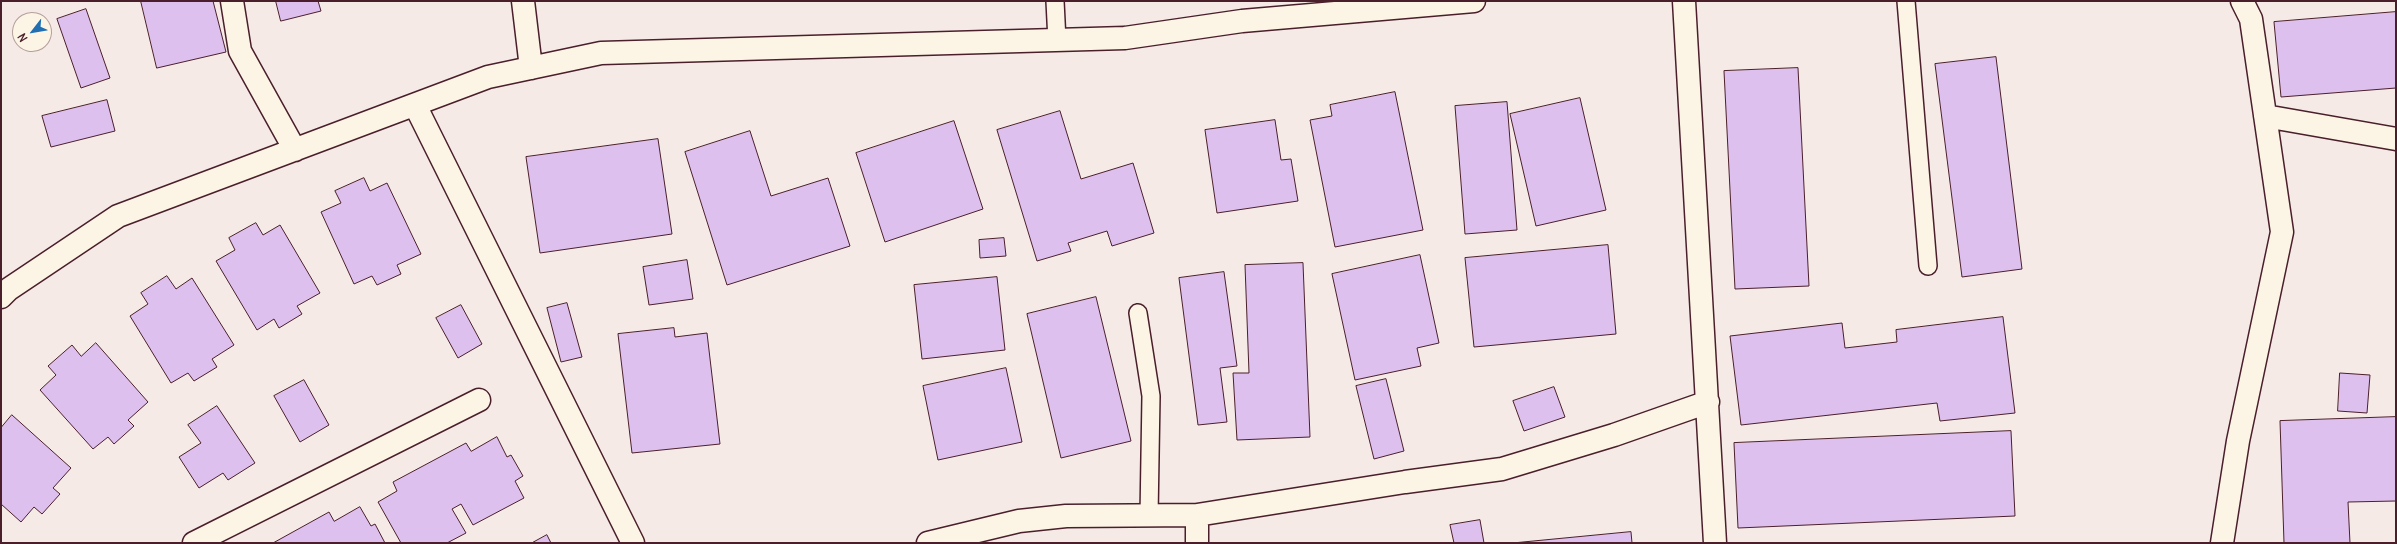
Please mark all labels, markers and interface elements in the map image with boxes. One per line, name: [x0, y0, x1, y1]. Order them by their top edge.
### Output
north arrow: [12, 12, 52, 52]
text: N: [15, 31, 31, 45]

